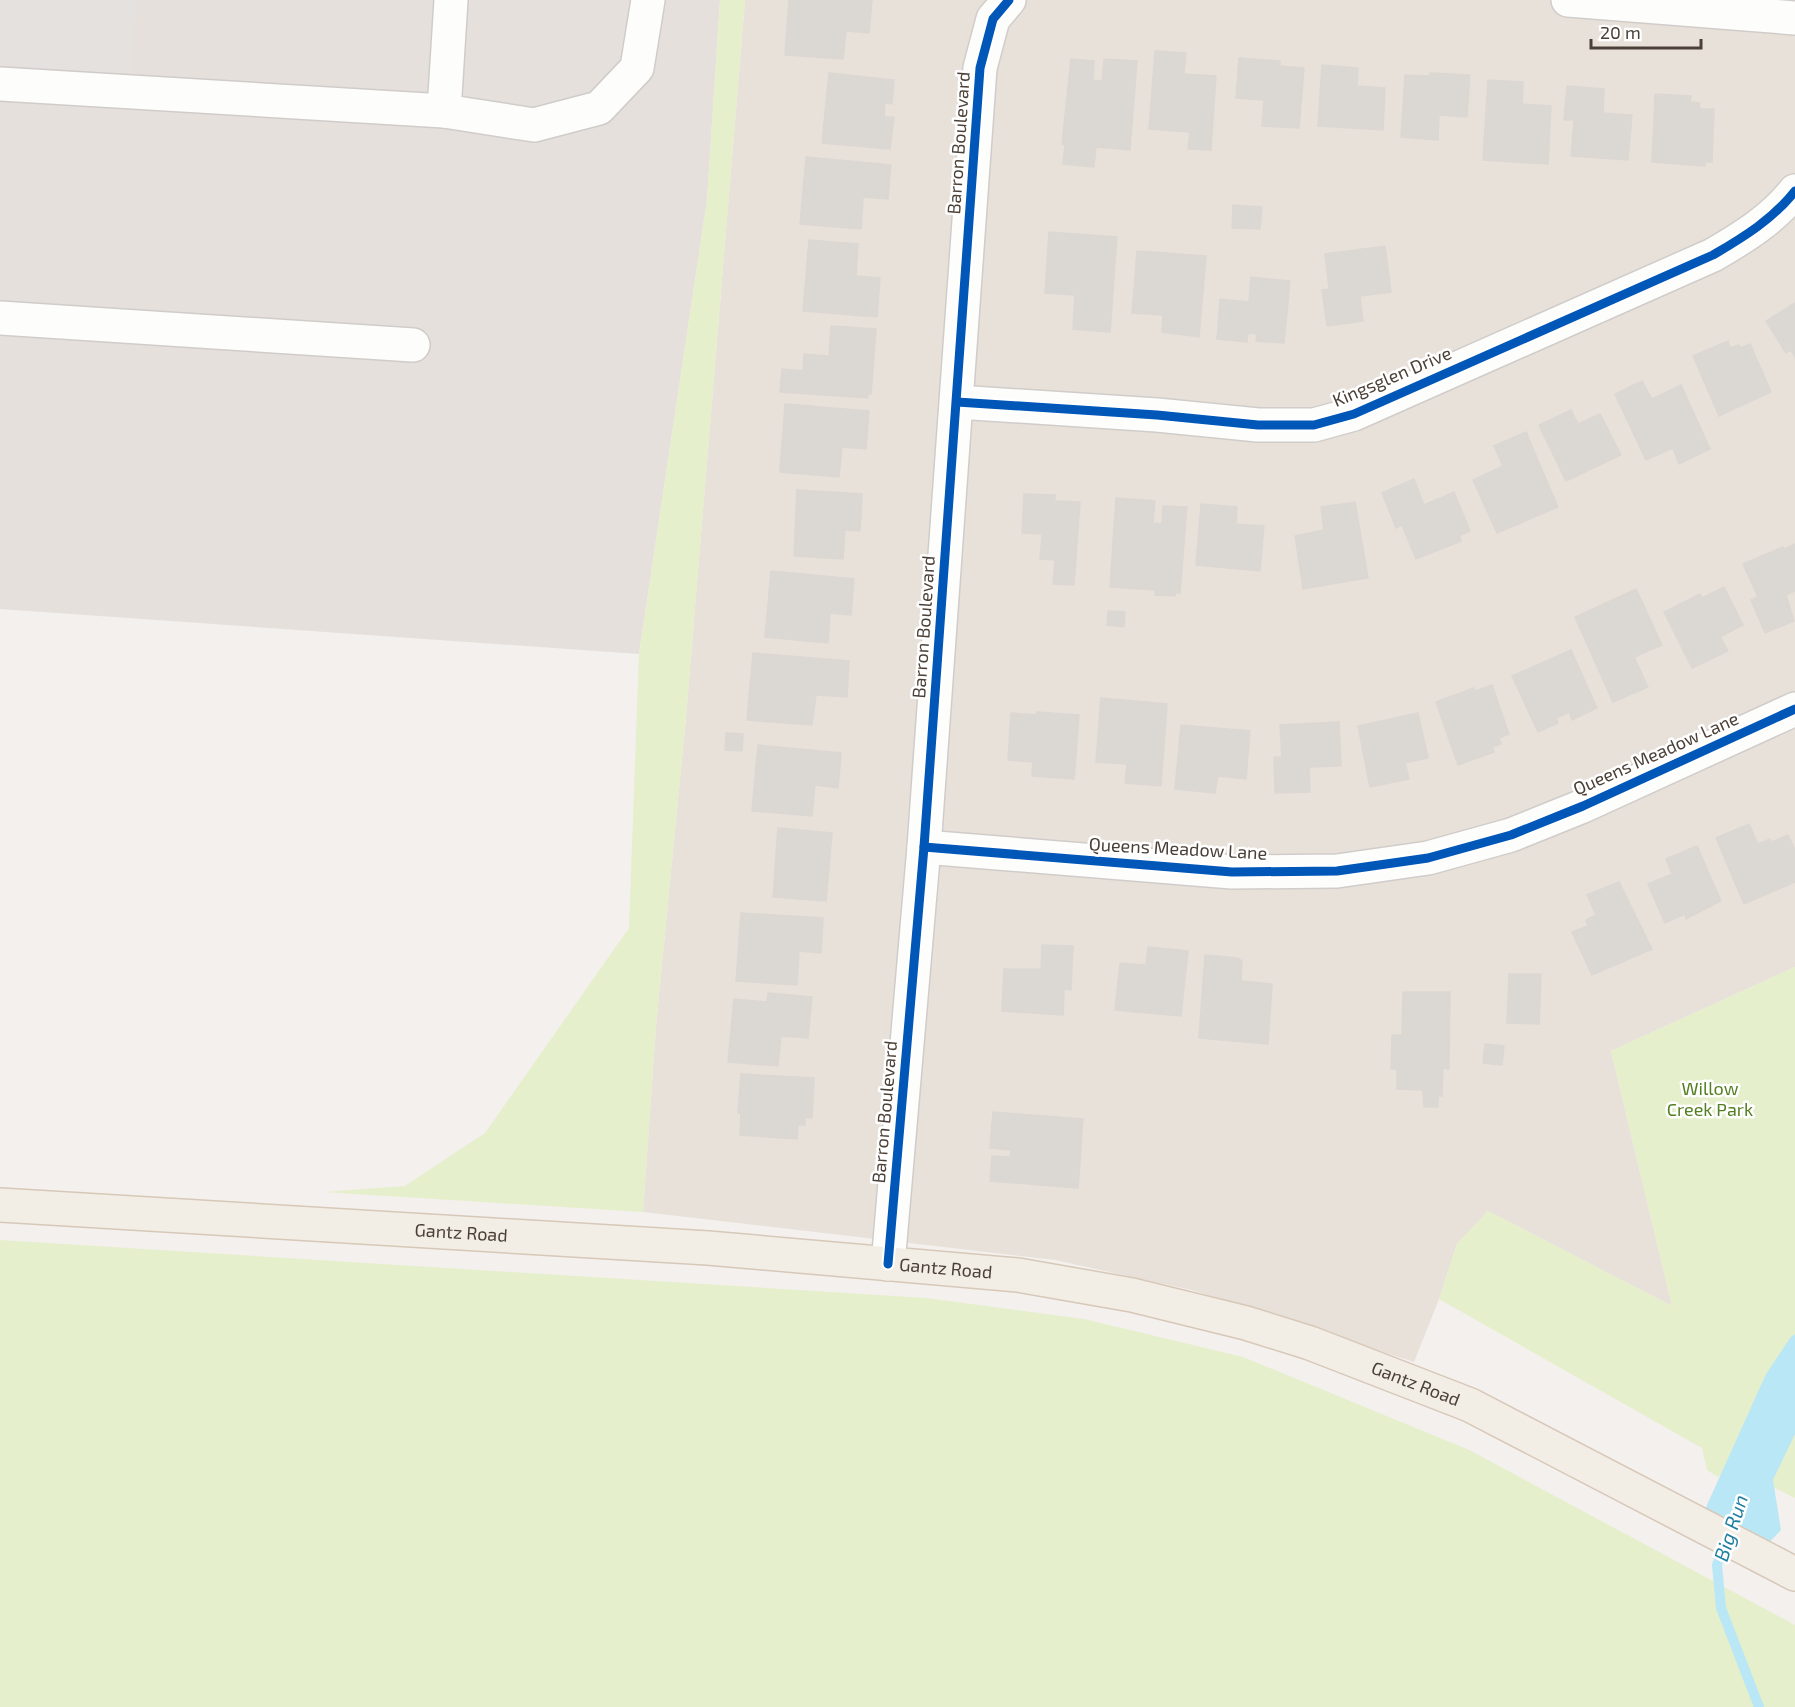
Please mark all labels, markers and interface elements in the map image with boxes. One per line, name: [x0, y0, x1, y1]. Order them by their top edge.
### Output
scale bar: [1591, 12, 1700, 50]
text: 20 m: [1600, 21, 1641, 43]
street label: Barron Boulevard: [942, 71, 974, 215]
street label: Kingsglen Drive: [1329, 341, 1454, 411]
street label: Barron Boulevard: [907, 555, 939, 699]
street label: Queens Meadow Lane: [1569, 707, 1742, 800]
street label: Queens Meadow Lane: [1088, 832, 1268, 864]
street label: Barron Boulevard: [867, 1040, 901, 1184]
park label: Willow Creek Park: [1667, 1077, 1753, 1120]
street label: Gantz Road: [414, 1218, 508, 1246]
street label: Gantz Road: [898, 1253, 993, 1283]
street label: Gantz Road: [1369, 1356, 1463, 1410]
water label: Big Run: [1708, 1491, 1752, 1564]

